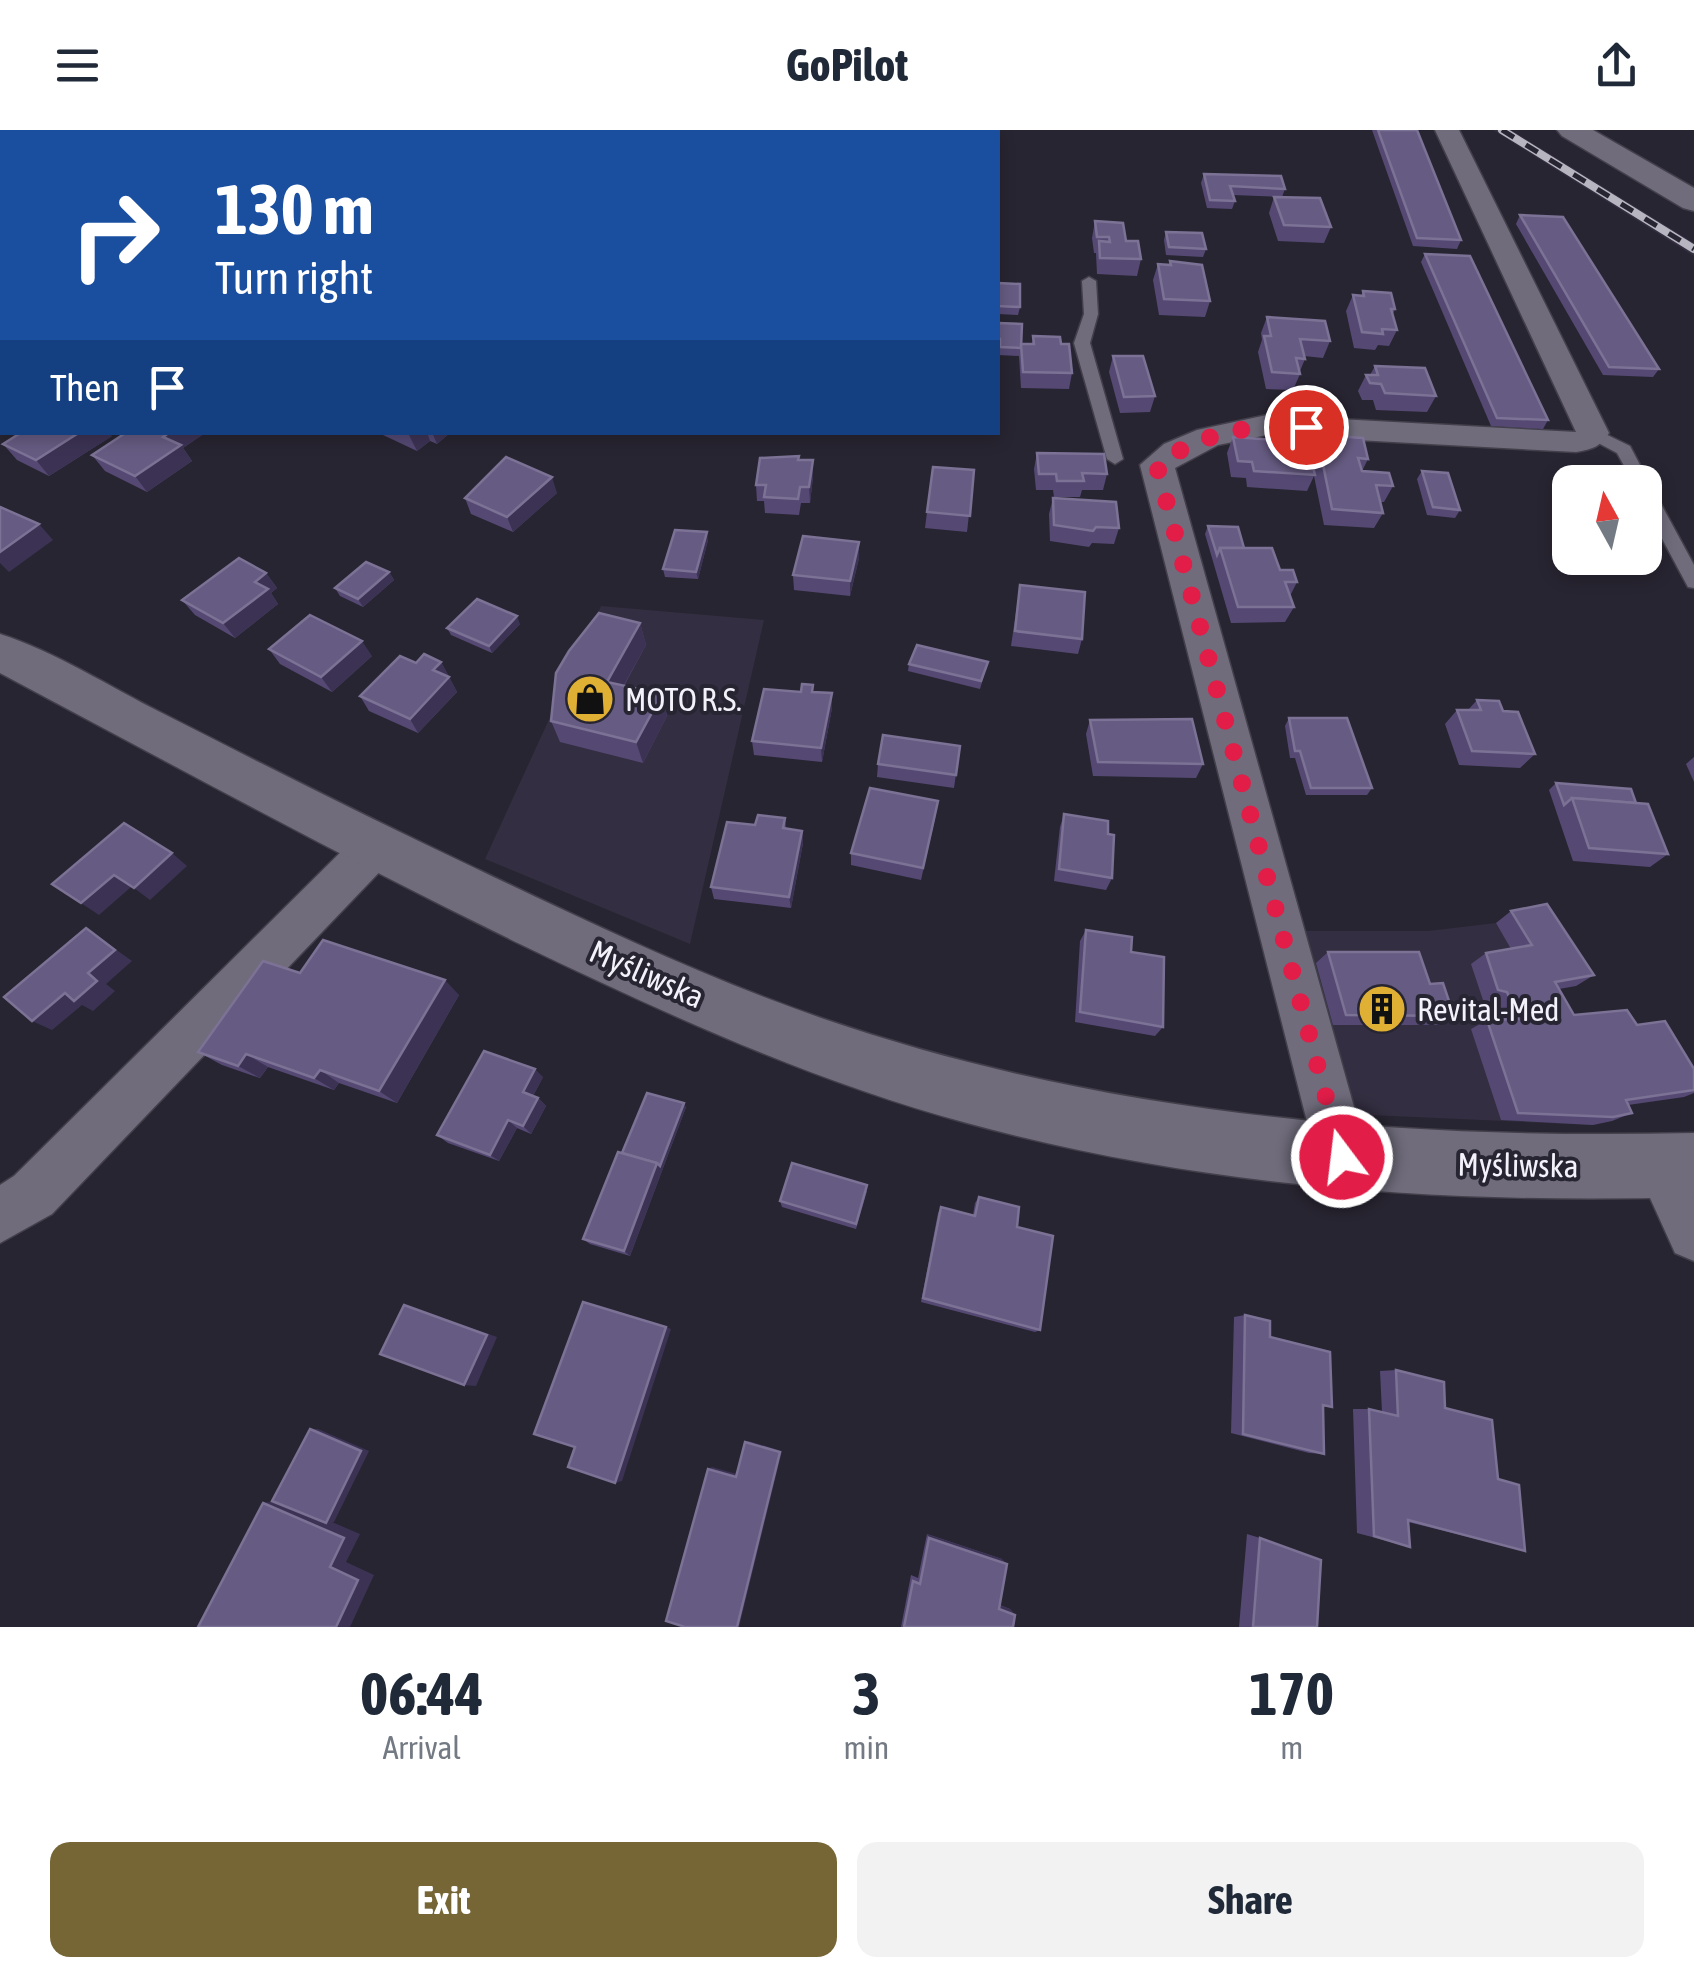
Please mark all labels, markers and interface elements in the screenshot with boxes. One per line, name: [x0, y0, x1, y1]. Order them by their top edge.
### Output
icon: menu: [50, 38, 105, 93]
icon: share: [1589, 38, 1644, 93]
text: GoPilot: [786, 39, 908, 91]
text: 130 m: [215, 169, 374, 249]
icon: right: [50, 170, 180, 300]
text: Turn right: [215, 252, 373, 304]
icon: arrive: [140, 360, 195, 415]
text: Then: [50, 366, 120, 409]
pin: [1264, 385, 1349, 470]
icon: arrive: [1279, 400, 1334, 455]
north arrow: [1552, 465, 1662, 575]
map controls: [1552, 465, 1662, 575]
shop icon: MOTO R.S.: [564, 673, 616, 725]
place label: MOTO R.S.: [625, 681, 742, 718]
street label: Myśliwska: [584, 932, 710, 1016]
building icon: Revital-Med: [1356, 983, 1408, 1035]
place label: Revital-Med: [1417, 991, 1559, 1028]
position arrow: [1290, 1105, 1394, 1209]
street label: Myśliwska: [1457, 1145, 1579, 1185]
text: 06:44: [360, 1659, 483, 1728]
text: 3: [852, 1659, 881, 1728]
text: 170: [1249, 1659, 1334, 1728]
text: Arrival: [383, 1729, 461, 1766]
text: min: [843, 1729, 889, 1766]
text: m: [1280, 1729, 1303, 1766]
button: Exit: [50, 1842, 837, 1957]
button: Share: [857, 1842, 1644, 1957]

